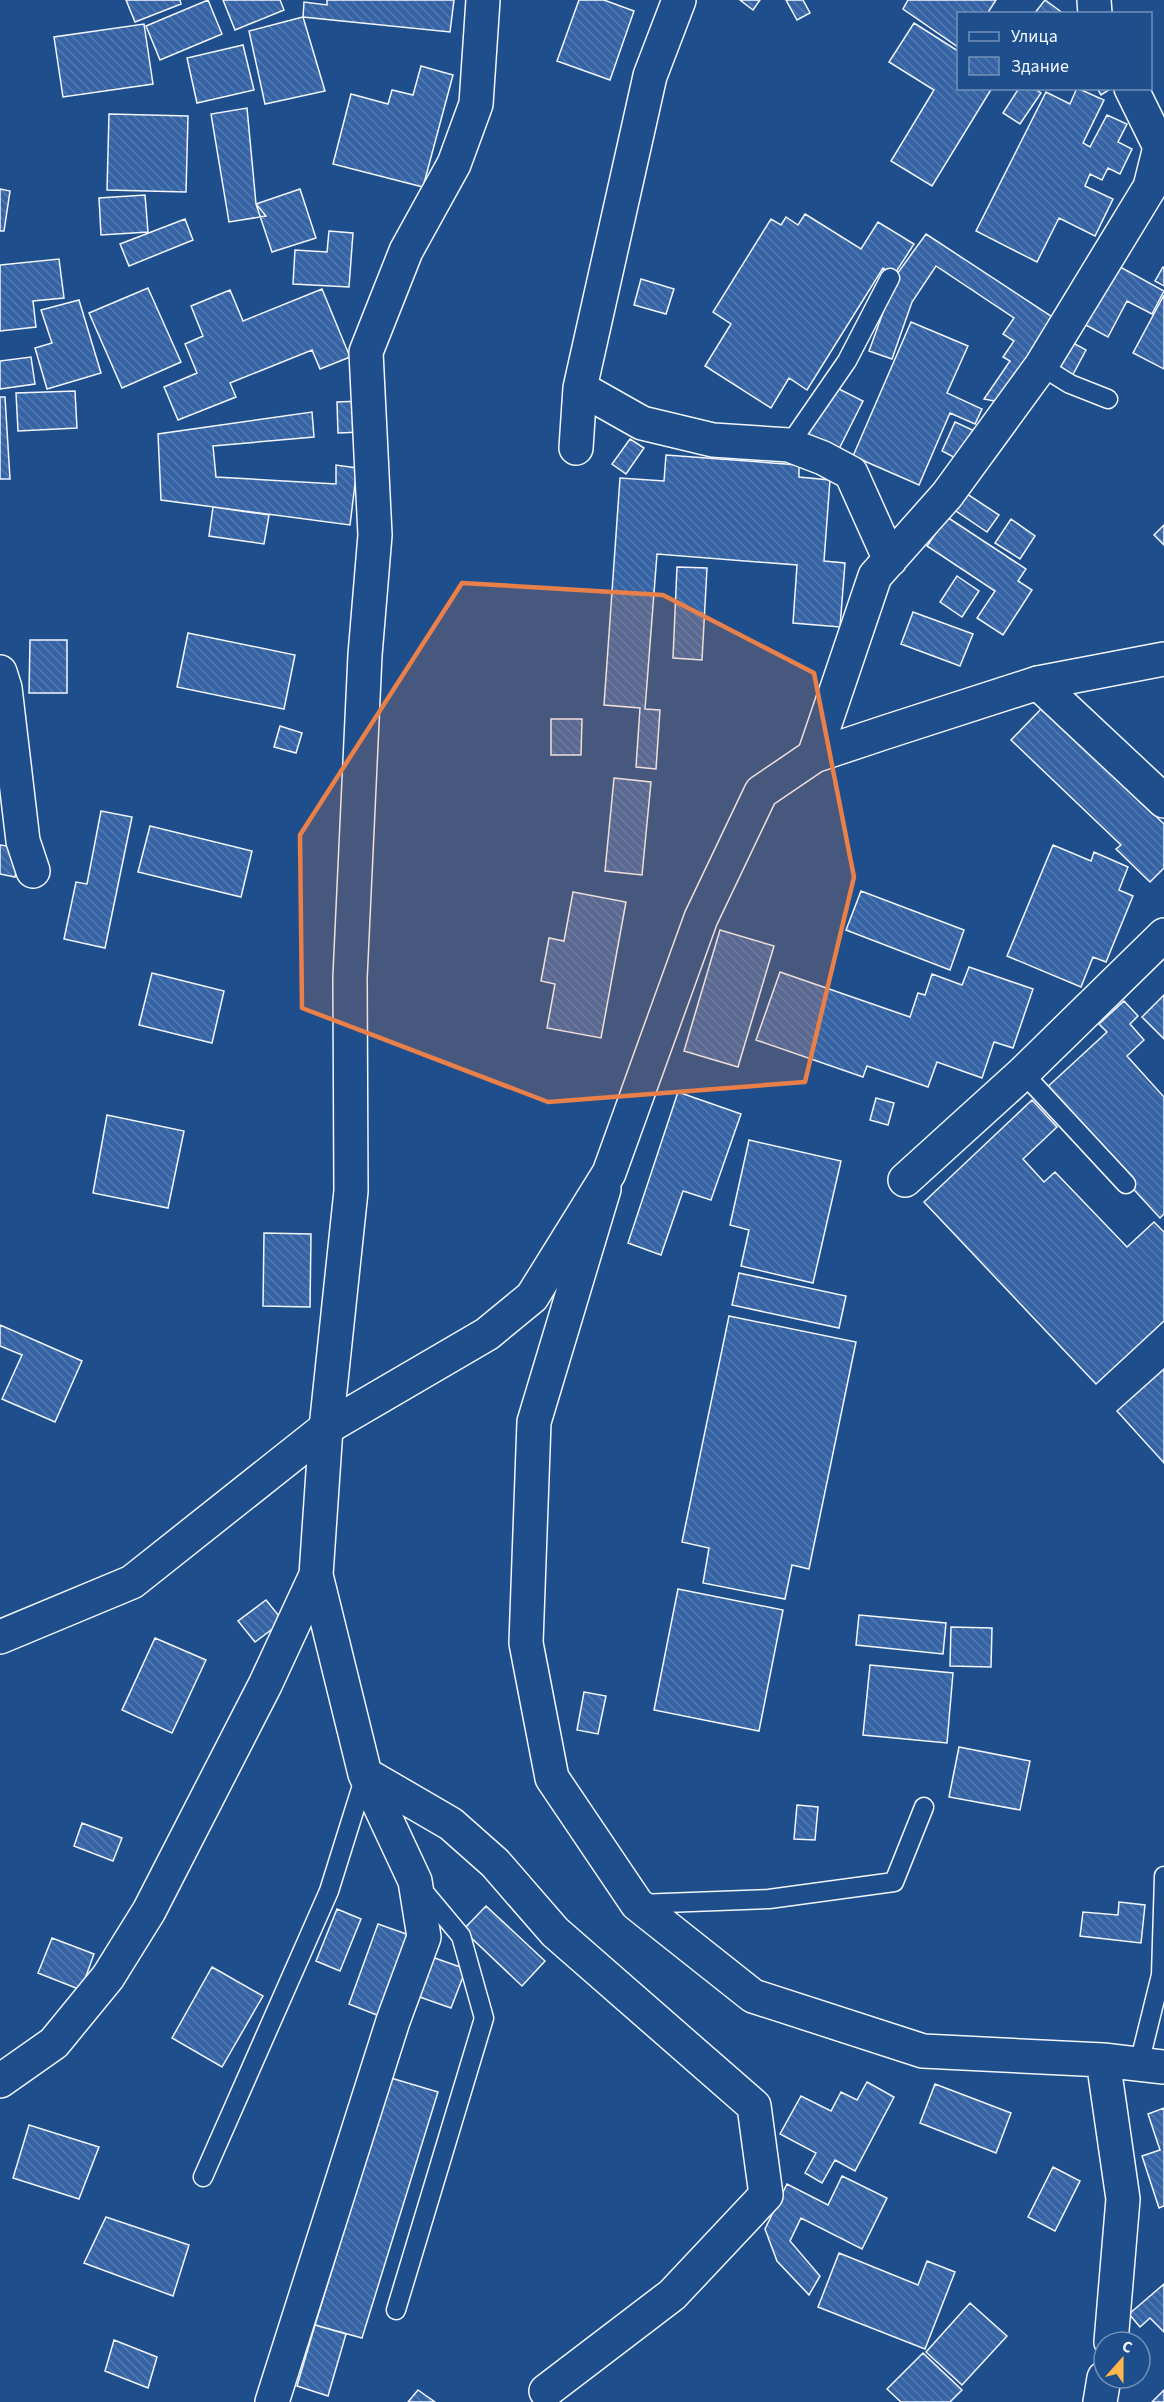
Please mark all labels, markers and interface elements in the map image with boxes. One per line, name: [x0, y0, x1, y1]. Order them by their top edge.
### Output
legend: [957, 12, 1152, 90]
text: Улица: [1011, 24, 1058, 49]
text: Здание: [1011, 54, 1069, 79]
north arrow: [1092, 2330, 1152, 2390]
text: С: [1119, 2335, 1135, 2359]

